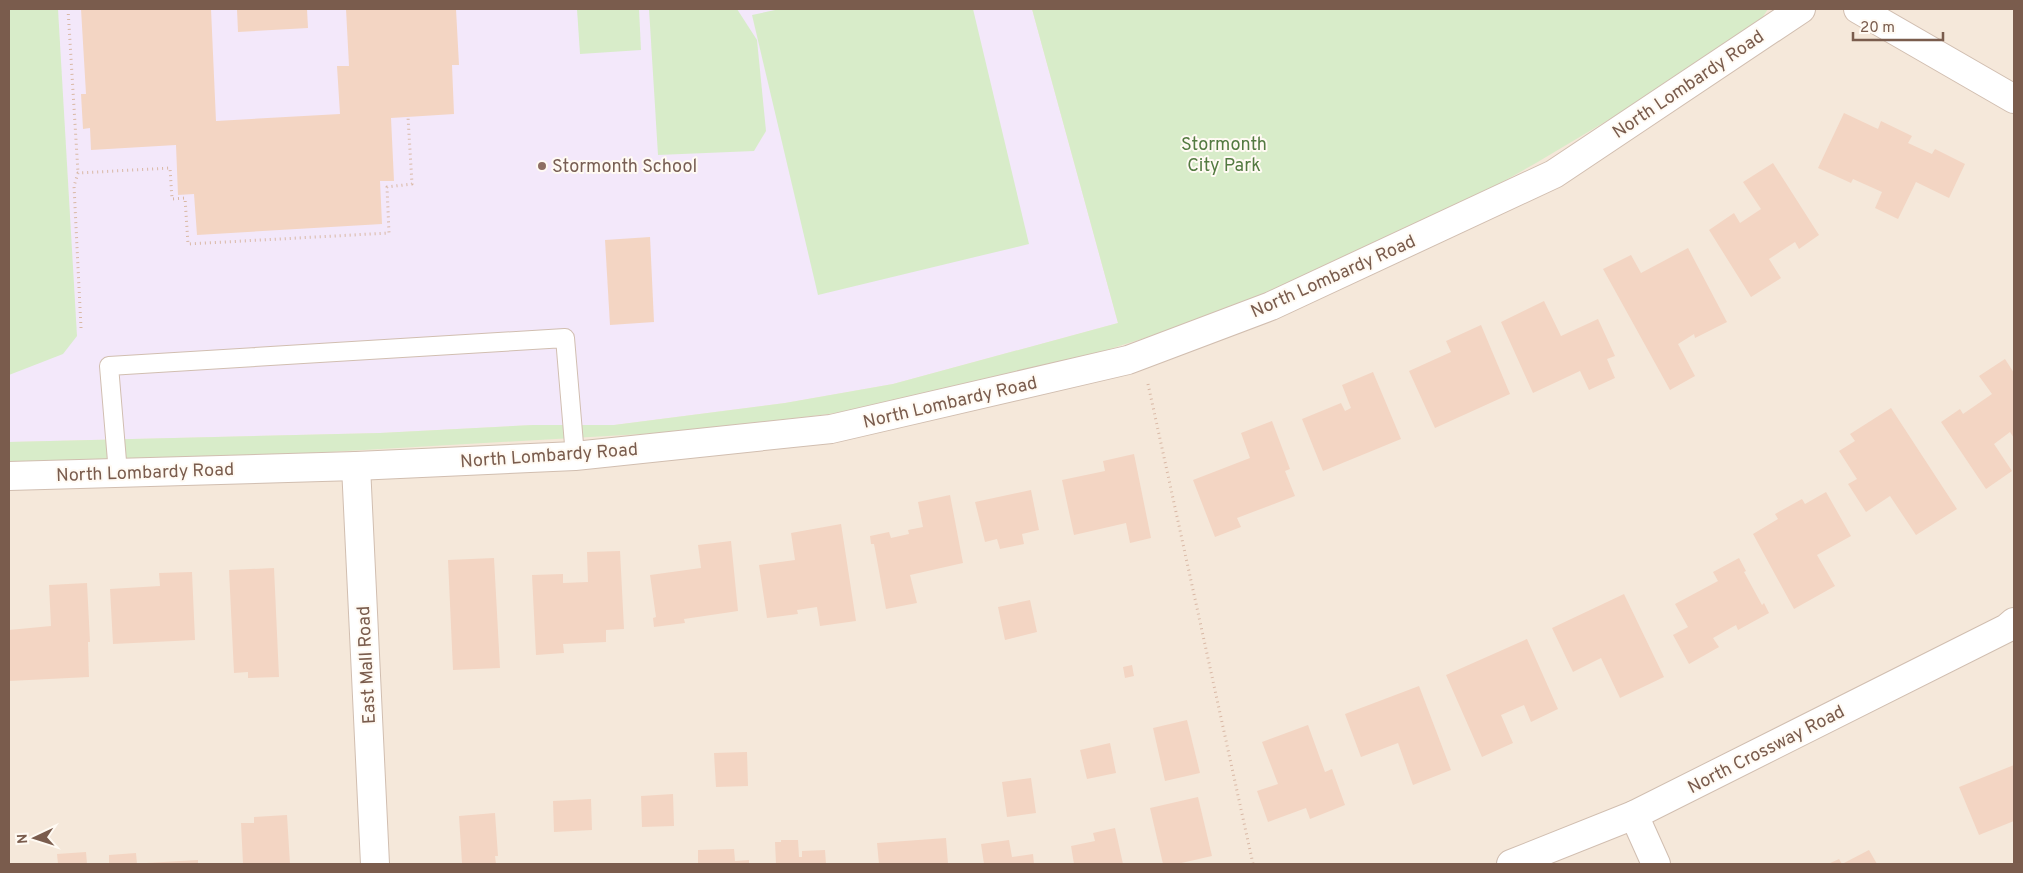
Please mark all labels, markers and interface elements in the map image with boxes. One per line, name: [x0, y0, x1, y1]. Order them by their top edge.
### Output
scale bar: [1853, 10, 1943, 42]
text: 20 m: [1860, 19, 1895, 38]
street label: North Lombardy Road: [1609, 26, 1769, 145]
park label: Stormonth City Park: [1181, 134, 1267, 178]
place label: Stormonth School: [552, 156, 697, 179]
marker: Stormonth School: [536, 160, 548, 172]
street label: North Lombardy Road: [1248, 231, 1420, 324]
street label: North Lombardy Road: [861, 372, 1040, 435]
street label: North Lombardy Road: [459, 439, 639, 474]
street label: North Lombardy Road: [56, 459, 235, 488]
street label: East Mall Road: [353, 605, 382, 725]
street label: North Crossway Road: [1684, 701, 1849, 800]
north arrow: [10, 813, 60, 863]
text: N: [15, 833, 32, 844]

